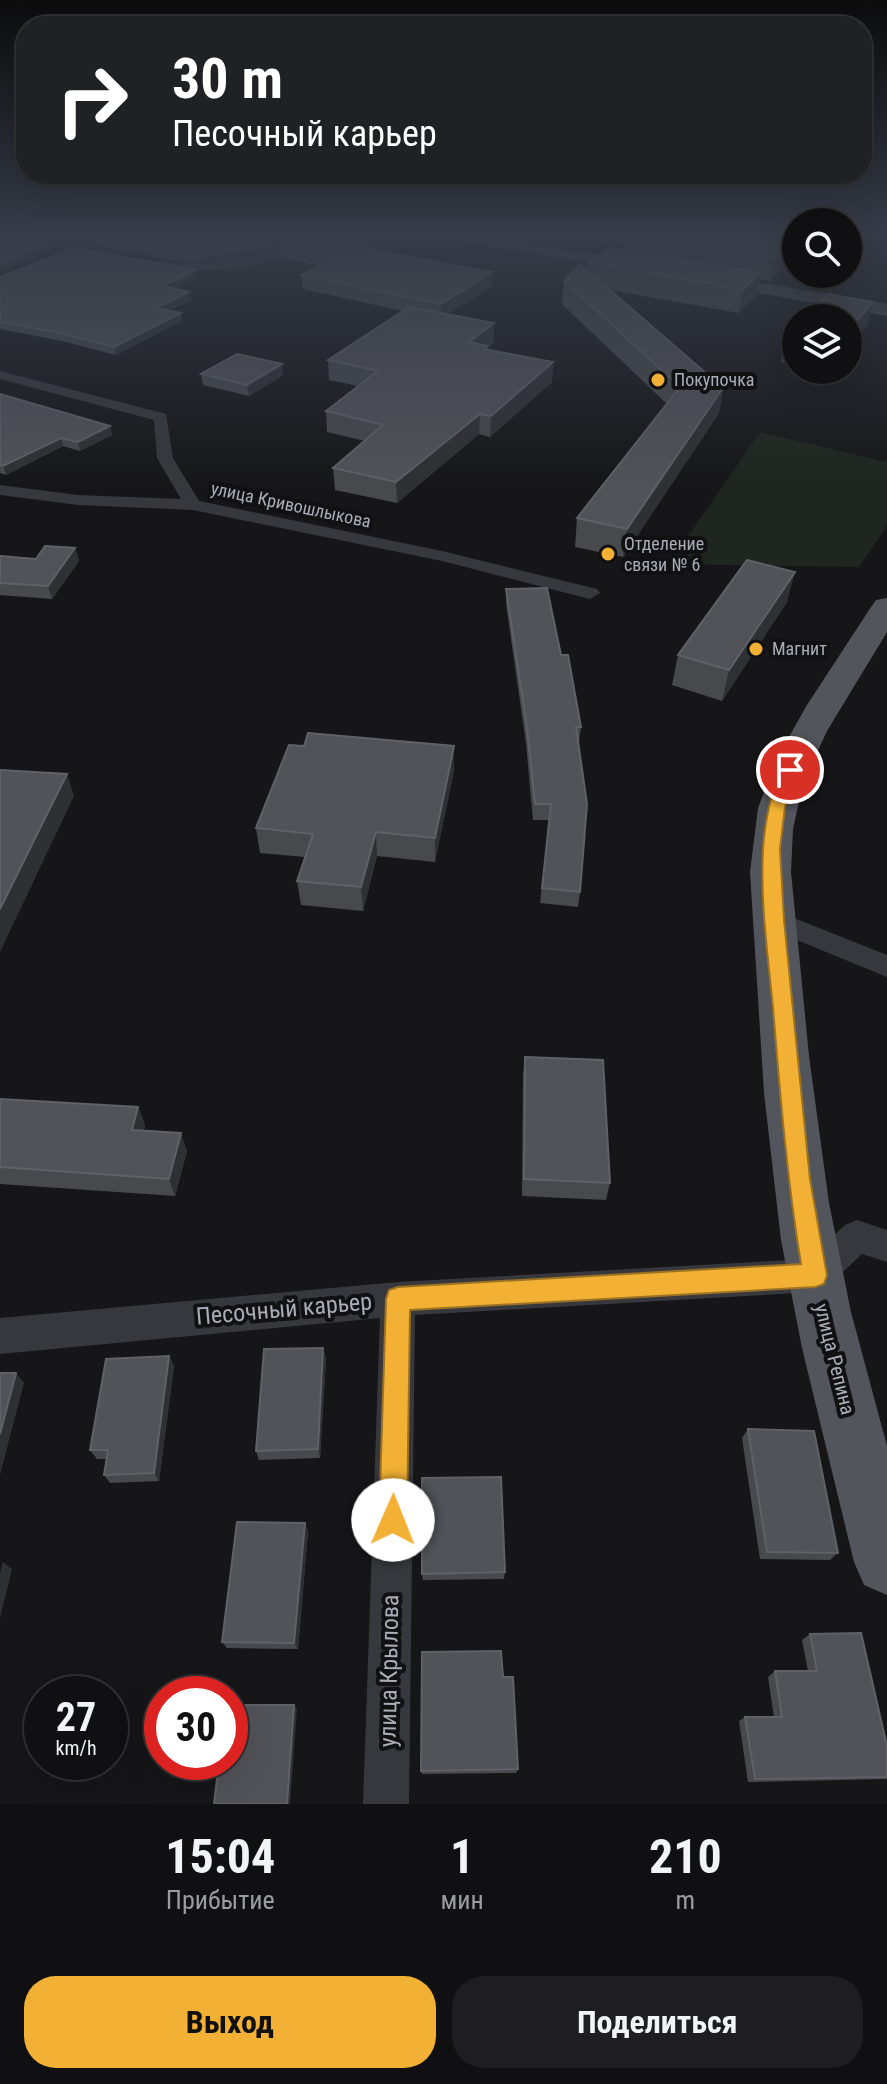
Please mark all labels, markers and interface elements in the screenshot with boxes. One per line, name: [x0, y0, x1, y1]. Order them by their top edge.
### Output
text: 30 m: [172, 46, 283, 112]
icon: right: [40, 48, 144, 152]
text: Песочный карьер: [172, 113, 437, 155]
map controls: [782, 208, 862, 384]
button: search: [782, 208, 862, 288]
button: layers: [782, 304, 862, 384]
place label: Покупочка: [674, 369, 754, 390]
marker: Покупочка: [649, 371, 667, 389]
street label: улица Кривошлыкова: [209, 477, 373, 532]
place label: Отделение связи № 6: [624, 533, 704, 575]
marker: Отделение связи № 6: [599, 545, 617, 563]
place label: Магнит: [772, 638, 827, 659]
marker: Магнит: [747, 640, 765, 658]
pin: [756, 736, 824, 804]
icon: arrive: [768, 748, 812, 792]
street label: Песочный карьер: [195, 1287, 373, 1331]
street label: улица Репина: [810, 1301, 860, 1417]
position arrow: [351, 1478, 435, 1562]
street label: улица Крылова: [374, 1594, 404, 1748]
speed limit sign: 30: [144, 1676, 248, 1780]
text: 27: [56, 1694, 96, 1741]
text: km/h: [55, 1736, 97, 1760]
text: 15:04: [165, 1828, 275, 1885]
text: 1: [450, 1828, 474, 1885]
text: 210: [649, 1828, 722, 1885]
text: Прибытие: [166, 1885, 275, 1915]
text: мин: [441, 1885, 484, 1915]
text: m: [676, 1885, 695, 1915]
button: Выход: [24, 1976, 436, 2068]
button: Поделиться: [452, 1976, 863, 2068]

